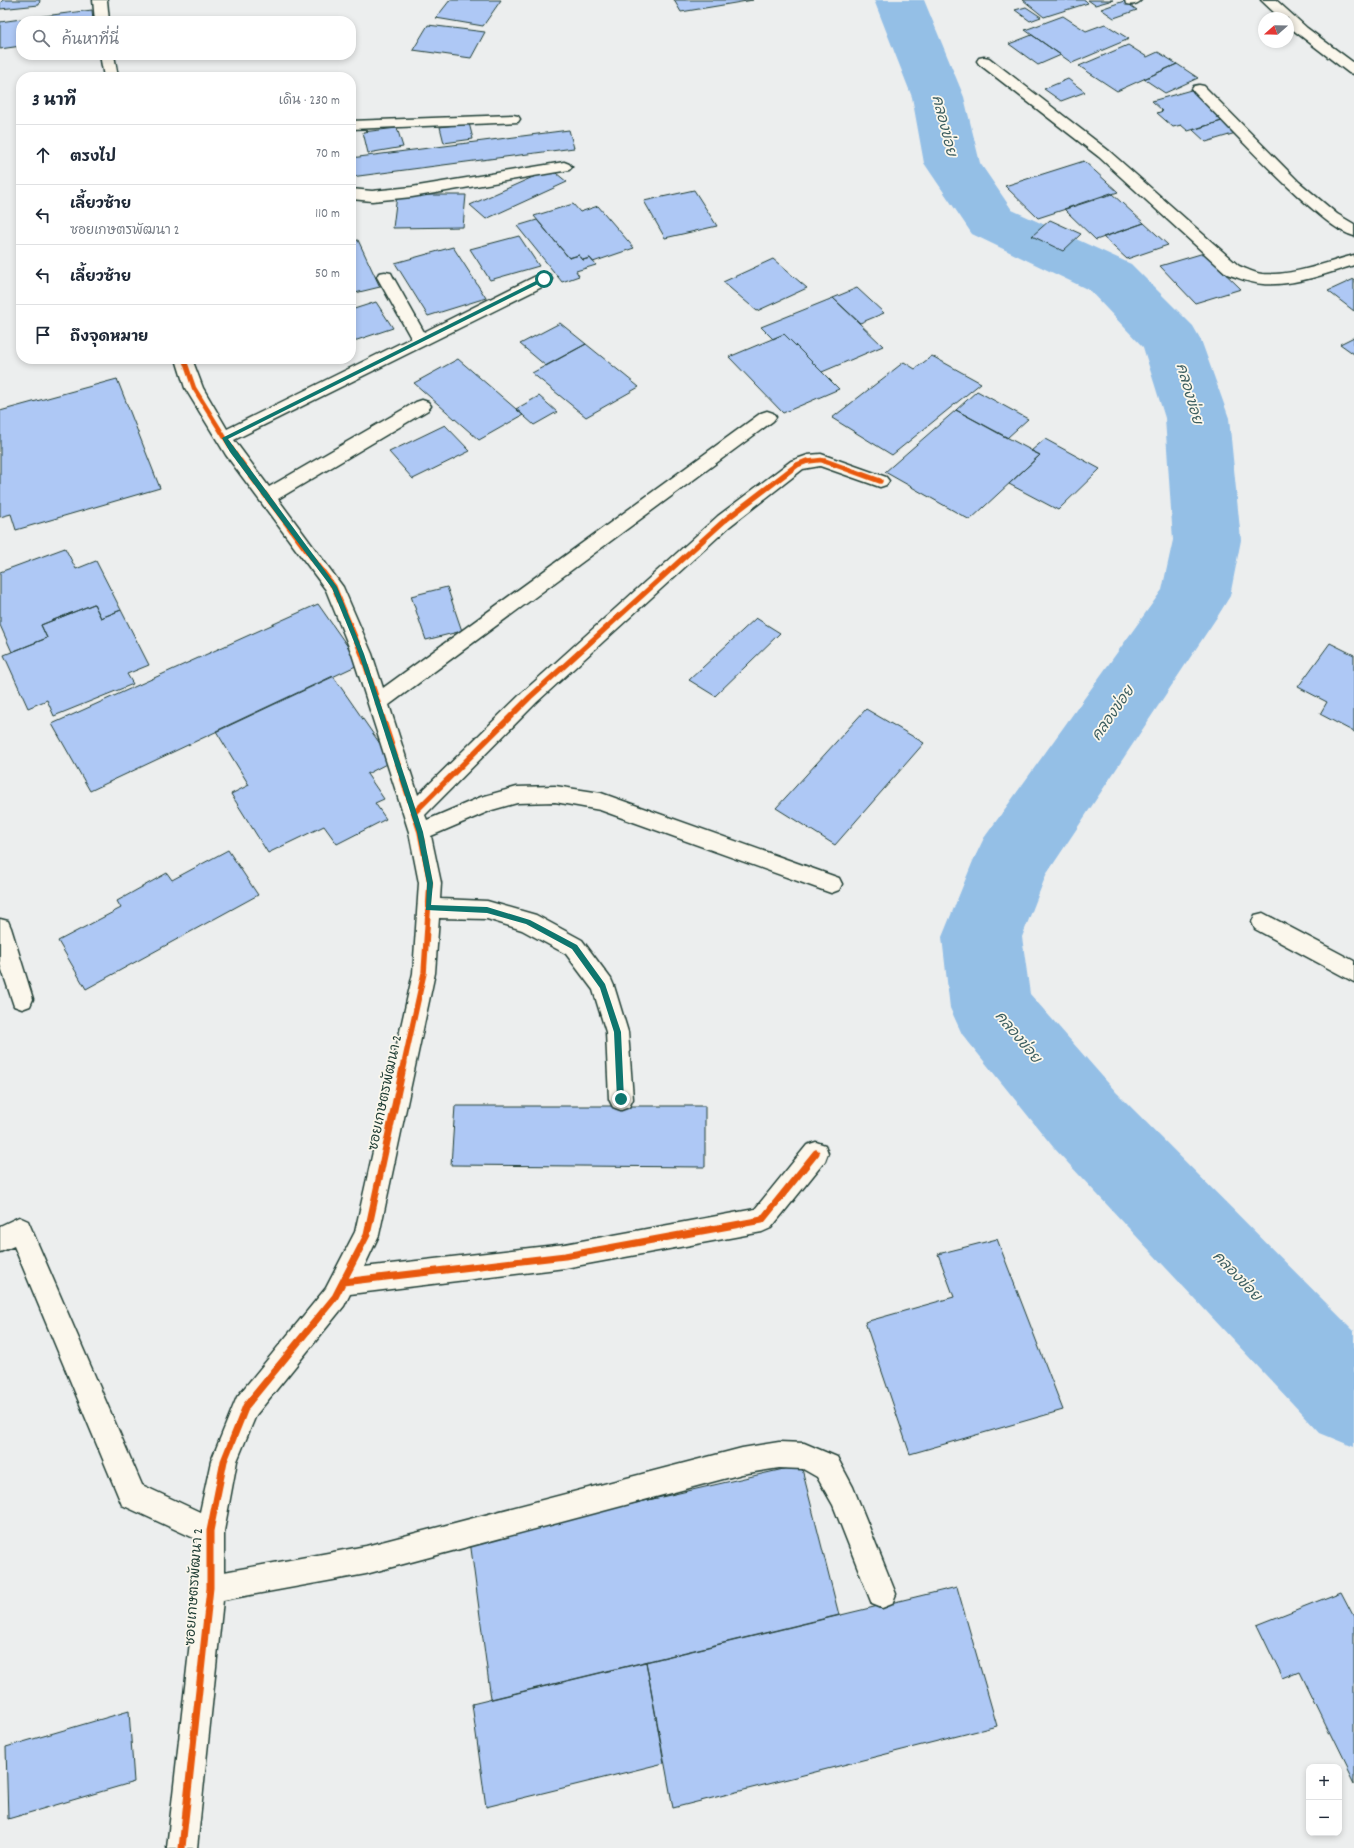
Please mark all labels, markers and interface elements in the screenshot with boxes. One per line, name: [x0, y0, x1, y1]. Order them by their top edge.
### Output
north arrow: [1258, 12, 1294, 48]
search box: [16, 16, 356, 60]
icon: search: [30, 27, 52, 49]
text: ค้นหาที่นี่: [62, 30, 119, 52]
text: 3 นาที: [32, 90, 76, 114]
text: เดิน · 230 m: [279, 92, 340, 111]
water label: คลองข่อย: [925, 93, 962, 160]
icon: ahead: [32, 144, 54, 166]
text: 70 m: [316, 145, 340, 164]
text: ตรงไป: [70, 147, 116, 169]
text: เลี้ยวซ้าย: [70, 194, 131, 216]
icon: left: [32, 204, 54, 226]
text: 110 m: [315, 205, 340, 224]
text: ซอยเกษตรพัฒนา 2: [70, 222, 180, 241]
icon: left: [32, 264, 54, 286]
text: 50 m: [315, 265, 340, 284]
text: เลี้ยวซ้าย: [70, 267, 131, 289]
route start: [535, 270, 553, 288]
icon: arrive: [32, 324, 54, 346]
text: ถึงจุดหมาย: [70, 327, 148, 349]
water label: คลองข่อย: [1169, 361, 1208, 428]
water label: คลองข่อย: [1086, 681, 1142, 746]
water label: คลองข่อย: [989, 1006, 1047, 1070]
street label: ซอยเกษตรพัฒนา 2: [364, 1033, 408, 1153]
route end: [612, 1090, 630, 1108]
water label: คลองข่อย: [1206, 1246, 1267, 1308]
street label: ซอยเกษตรพัฒนา 2: [181, 1527, 209, 1647]
map controls: [1306, 1764, 1342, 1836]
button: +: [1306, 1764, 1342, 1800]
button: −: [1306, 1800, 1342, 1836]

